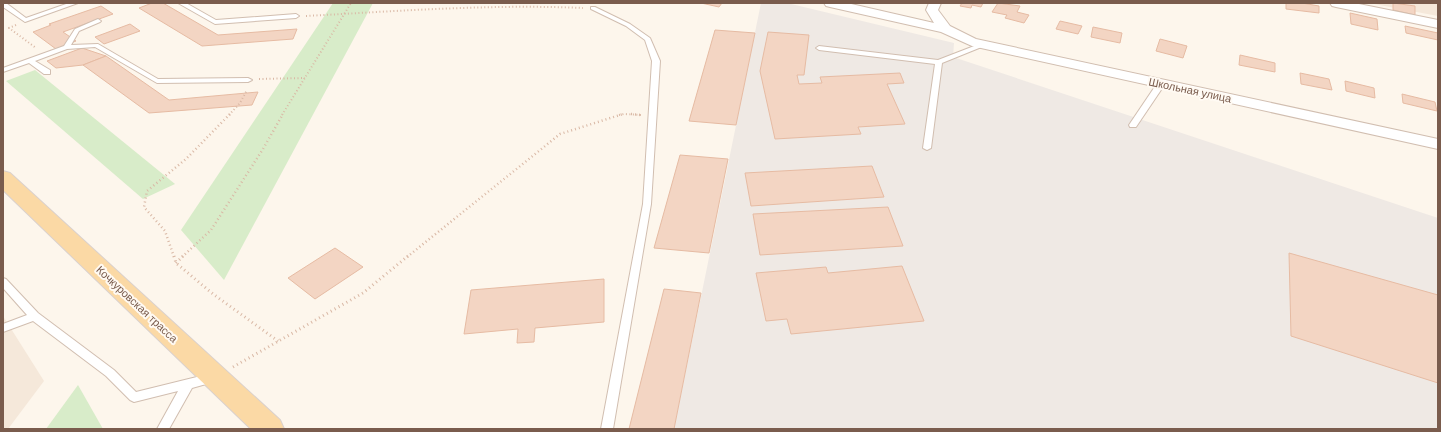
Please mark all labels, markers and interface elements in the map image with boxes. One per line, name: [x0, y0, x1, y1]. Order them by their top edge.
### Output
street label: Школьная улица: [1147, 74, 1234, 106]
street label: Кочкуровская трасса: [93, 263, 181, 346]

